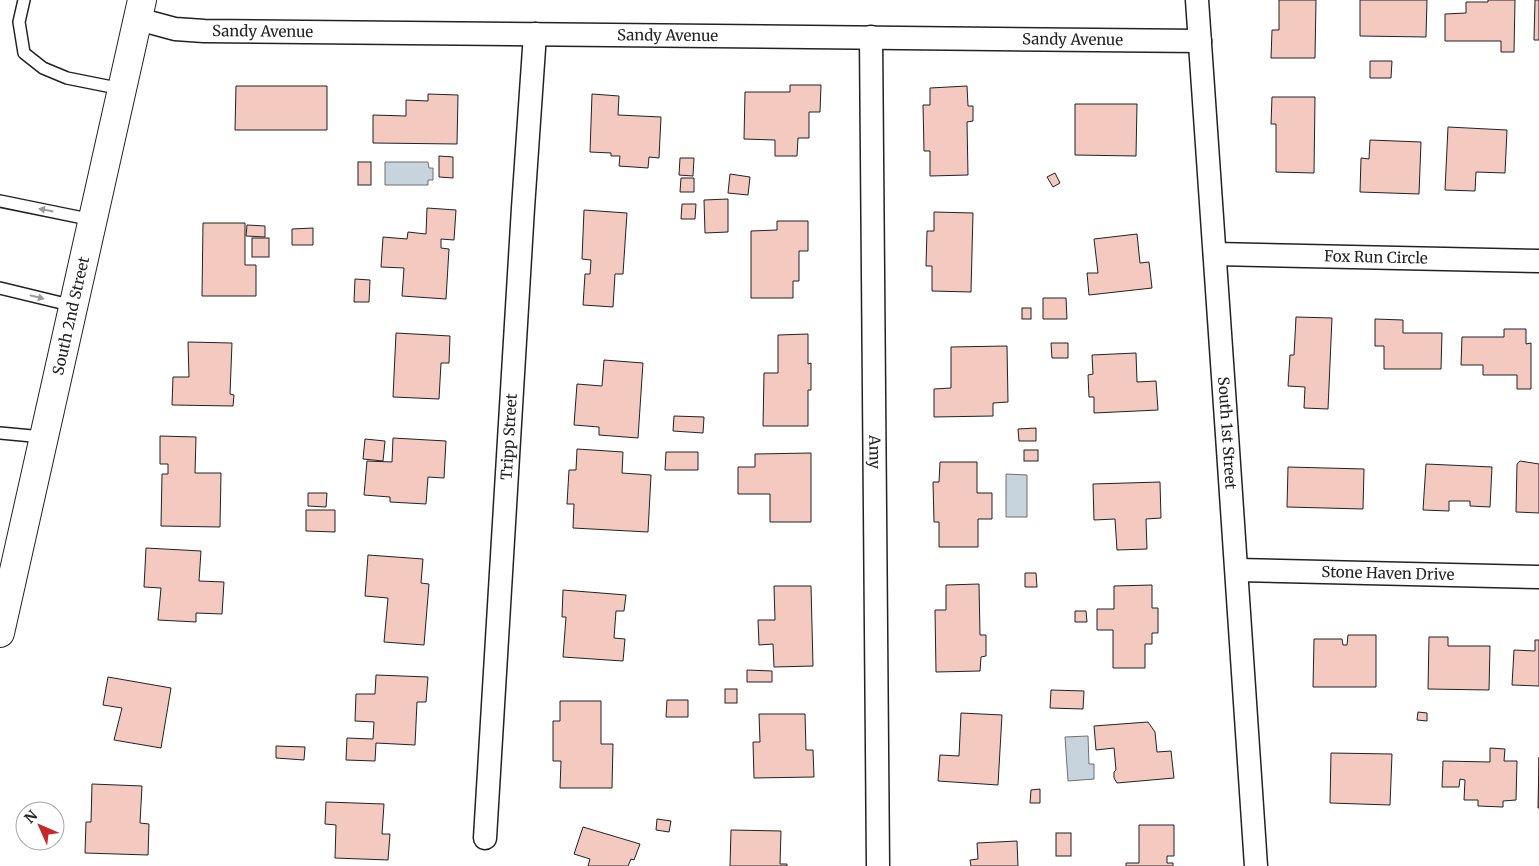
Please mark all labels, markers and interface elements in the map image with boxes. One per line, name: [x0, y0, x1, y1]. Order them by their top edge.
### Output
street label: Sandy Avenue: [212, 21, 313, 41]
street label: Sandy Avenue: [617, 25, 718, 45]
street label: Sandy Avenue: [1022, 29, 1123, 49]
one-way arrow: [39, 206, 54, 214]
street label: Fox Run Circle: [1324, 246, 1428, 268]
street label: South 2nd Street: [48, 255, 93, 377]
one-way arrow: [29, 293, 44, 301]
street label: South 1st Street: [1214, 376, 1241, 490]
street label: Tripp Street: [497, 393, 521, 481]
street label: Amy: [865, 434, 885, 469]
street label: Stone Haven Drive: [1321, 562, 1455, 584]
north arrow: [15, 801, 65, 851]
text: N: [21, 807, 41, 827]

